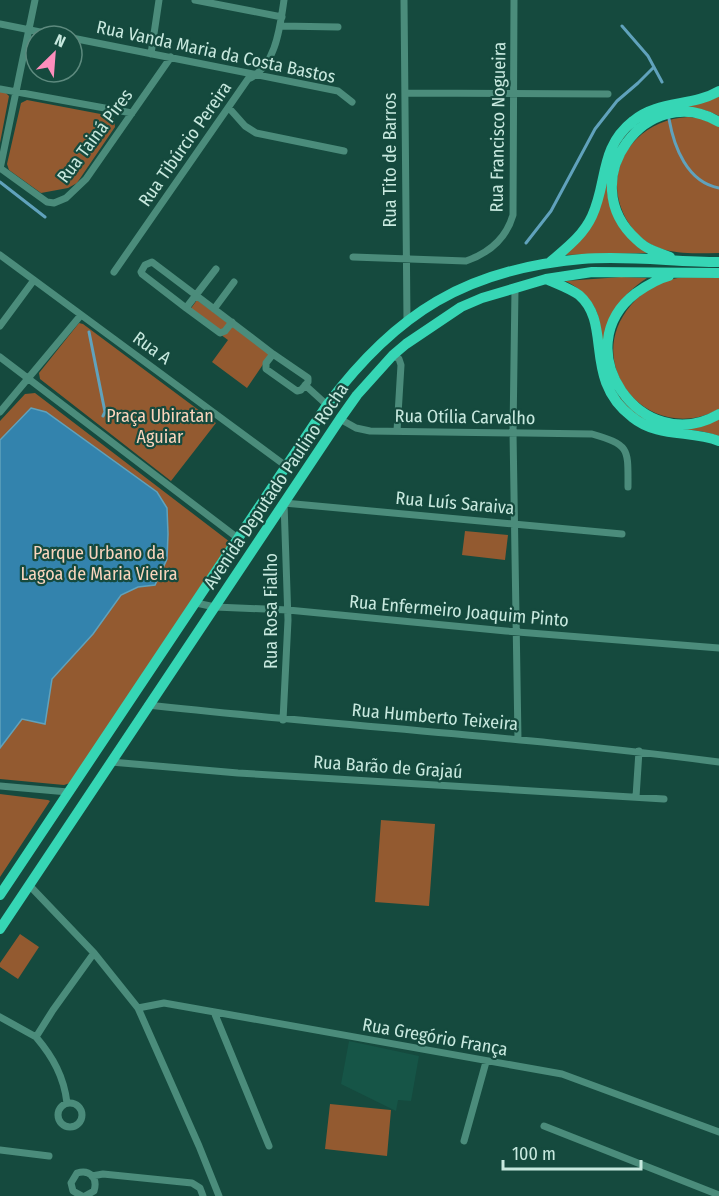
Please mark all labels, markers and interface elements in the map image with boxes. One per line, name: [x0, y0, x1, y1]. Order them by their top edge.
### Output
street label: Rua Vanda Maria da Costa Bastos: [95, 16, 338, 88]
north arrow: [24, 24, 84, 84]
text: N: [52, 30, 68, 51]
street label: Rua Francisco Nogueira: [486, 41, 510, 212]
street label: Rua Tibúrcio Pereira: [134, 77, 236, 211]
street label: Rua Tainá Pires: [53, 84, 138, 187]
street label: Rua Tito de Barros: [379, 92, 401, 228]
street label: Rua A: [129, 327, 176, 369]
street label: Avenida Deputado Paulino Rocha: [199, 379, 353, 593]
park label: Praça Ubiratan Aguiar: [106, 405, 214, 448]
street label: Rua Otília Carvalho: [394, 405, 536, 429]
street label: Rua Luís Saraiva: [395, 487, 516, 519]
park label: Parque Urbano da Lagoa de Maria Vieira: [21, 542, 178, 585]
street label: Rua Rosa Fialho: [260, 553, 282, 669]
street label: Rua Enfermeiro Joaquim Pinto: [348, 590, 570, 632]
street label: Rua Humberto Teixeira: [351, 699, 519, 735]
street label: Rua Barão de Grajaú: [313, 751, 463, 783]
street label: Rua Gregório França: [361, 1013, 509, 1061]
scale bar: [503, 1133, 641, 1171]
text: 100 m: [512, 1143, 556, 1165]

